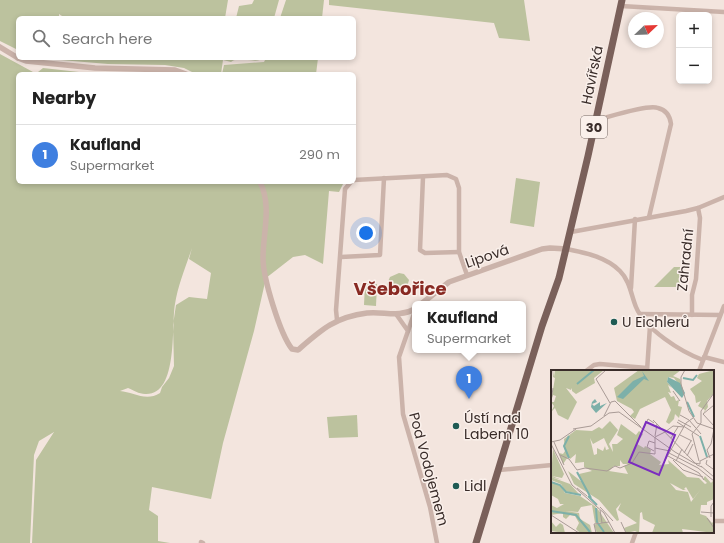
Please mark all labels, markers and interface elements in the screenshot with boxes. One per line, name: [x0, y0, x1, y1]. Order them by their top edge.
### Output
north arrow: [628, 12, 664, 48]
map controls: [676, 12, 712, 84]
button: +: [676, 12, 712, 48]
search box: [16, 16, 356, 60]
icon: search: [30, 27, 52, 49]
text: Search here: [62, 28, 152, 49]
street label: Havířská: [576, 44, 608, 106]
button: −: [676, 48, 712, 84]
text: Nearby: [32, 86, 96, 110]
road number: 30: [581, 116, 607, 138]
text: Kaufland: [70, 134, 141, 155]
text: 1: [43, 145, 47, 164]
text: 290 m: [299, 145, 340, 164]
text: Supermarket: [70, 156, 154, 175]
your location: [356, 223, 376, 243]
street label: Zahradní: [672, 227, 698, 292]
street label: Lipová: [462, 239, 512, 273]
district label: Všebořice: [354, 276, 446, 301]
popup: [412, 301, 526, 353]
text: Kaufland: [427, 307, 498, 328]
place label: U Eichlerů: [622, 312, 690, 332]
marker: U Eichlerů: [609, 317, 619, 327]
text: Supermarket: [427, 329, 511, 348]
pin: 1: [456, 366, 482, 399]
inset map: [551, 370, 714, 533]
place label: Ústí nad Labem 10: [464, 408, 529, 444]
street label: Pod Vodojemem: [404, 410, 454, 528]
marker: Ústí nad Labem 10: [451, 421, 461, 431]
place label: Lidl: [464, 476, 486, 496]
marker: Lidl: [451, 481, 461, 491]

